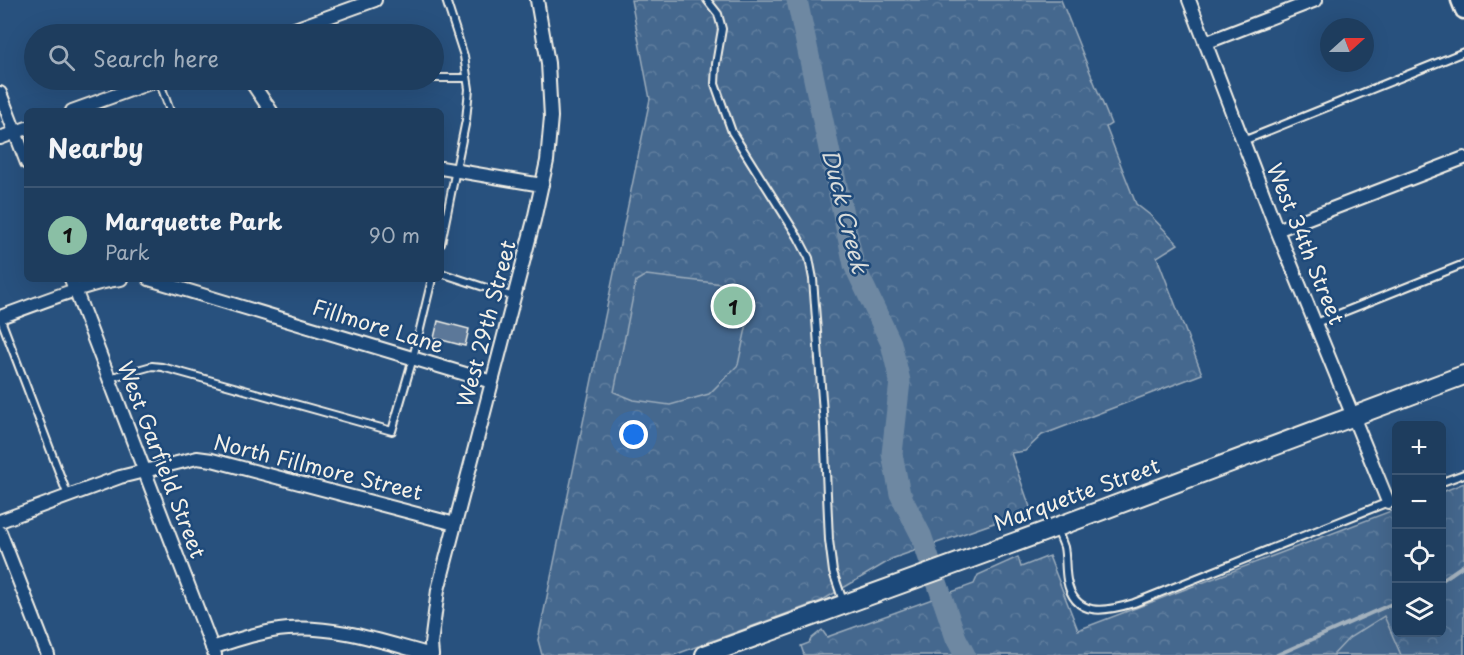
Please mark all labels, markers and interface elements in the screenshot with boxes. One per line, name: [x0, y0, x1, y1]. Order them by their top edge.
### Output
north arrow: [1320, 18, 1374, 72]
search box: [24, 24, 444, 90]
icon: search: [45, 41, 78, 74]
text: Search here: [93, 41, 219, 74]
text: Nearby: [48, 128, 143, 167]
water label: Duck Creek: [815, 145, 878, 278]
street label: West 34th Street: [1260, 158, 1354, 329]
text: Marquette Park: [105, 204, 283, 237]
text: 1: [63, 220, 72, 250]
text: 90 m: [369, 220, 420, 250]
street label: West 29th Street: [447, 236, 523, 411]
text: Park: [105, 237, 150, 267]
pin: 1: [714, 284, 752, 328]
street label: Fillmore Lane: [309, 290, 448, 360]
street label: West Garfield Street: [110, 356, 215, 563]
your location: [619, 420, 648, 449]
map controls: [1392, 421, 1446, 637]
button: +: [1392, 421, 1446, 475]
street label: North Fillmore Street: [211, 425, 426, 507]
street label: Marquette Street: [989, 448, 1164, 538]
button: −: [1392, 475, 1446, 529]
button: locate: [1392, 529, 1446, 583]
button: layers: [1392, 583, 1446, 637]

